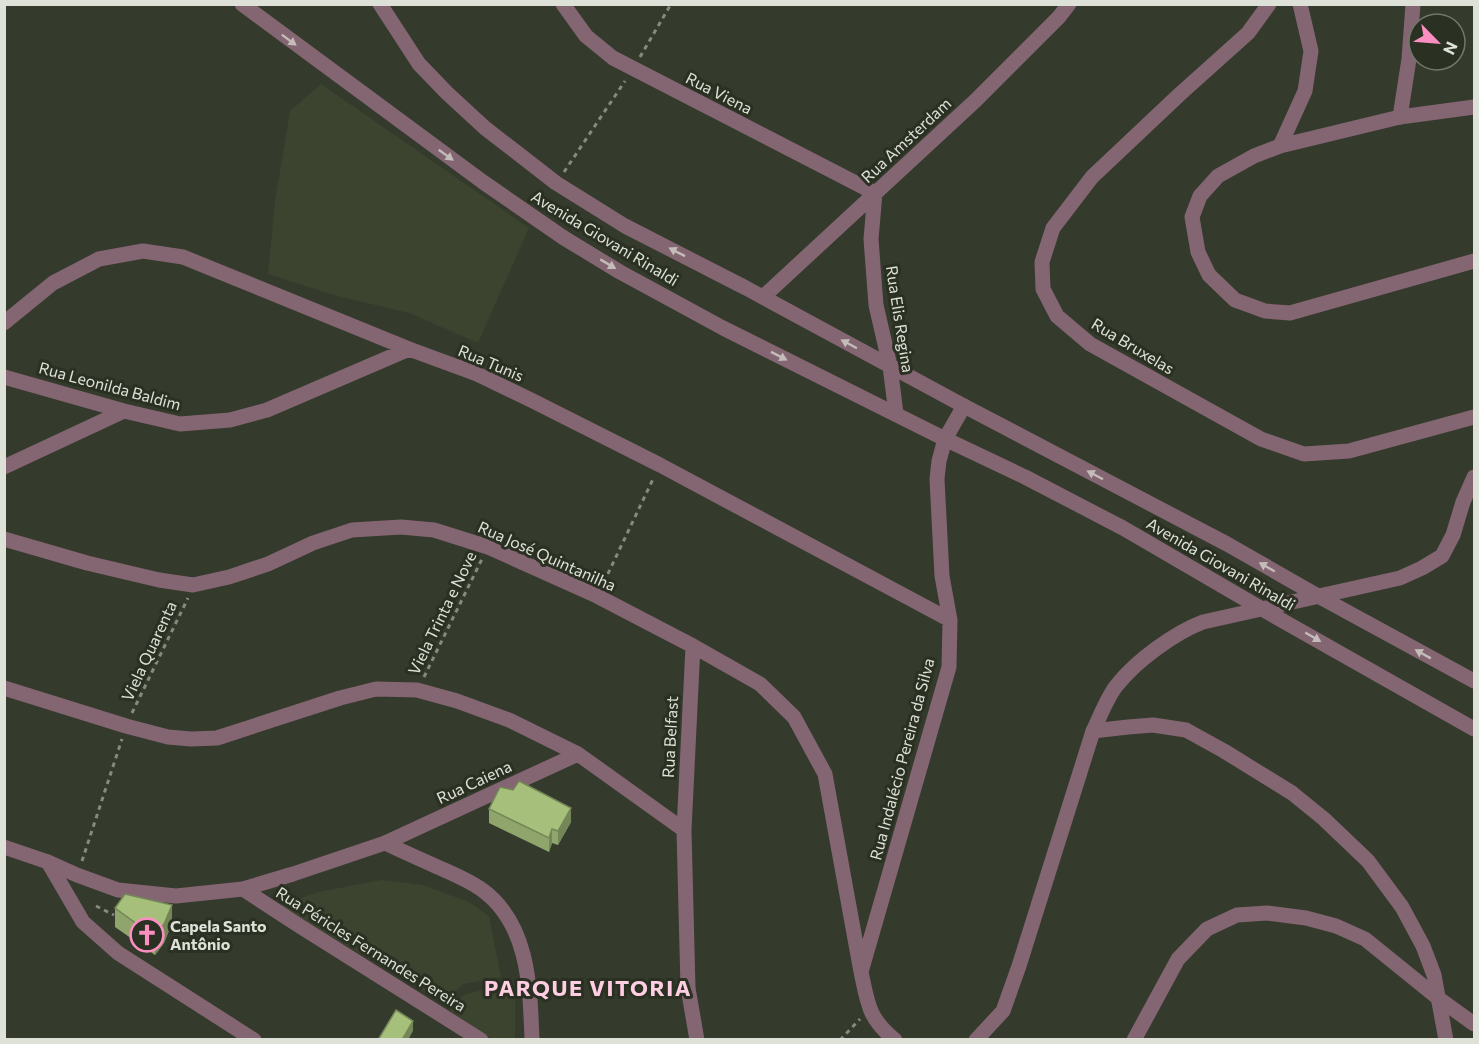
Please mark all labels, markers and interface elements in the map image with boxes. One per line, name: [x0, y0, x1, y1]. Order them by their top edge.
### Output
north arrow: [1407, 12, 1467, 72]
one-way arrow: [281, 33, 297, 46]
text: N: [1440, 39, 1462, 58]
street label: Rua Viena: [683, 68, 756, 117]
street label: Rua Amsterdam: [857, 93, 954, 186]
one-way arrow: [438, 149, 454, 161]
street label: Avenida Giovani Rinaldi: [528, 186, 682, 289]
one-way arrow: [668, 248, 686, 258]
one-way arrow: [600, 259, 616, 270]
street label: Rua Elis Regina: [883, 264, 918, 374]
street label: Rua Bruxelas: [1089, 313, 1178, 378]
one-way arrow: [840, 339, 857, 349]
street label: Rua Tunis: [456, 340, 527, 385]
one-way arrow: [771, 351, 788, 361]
street label: Rua Leonilda Baldim: [37, 357, 183, 414]
one-way arrow: [1087, 470, 1104, 480]
street label: Avenida Giovani Rinaldi: [1144, 513, 1299, 614]
street label: Rua José Quintanilha: [475, 517, 619, 595]
street label: Viela Trinta e Nove: [403, 548, 480, 678]
one-way arrow: [1258, 562, 1275, 572]
street label: Viela Quarenta: [117, 598, 180, 704]
one-way arrow: [1305, 632, 1321, 643]
one-way arrow: [1414, 649, 1431, 659]
street label: Rua Indalécio Pereira da Silva: [865, 656, 938, 862]
street label: Rua Belfast: [658, 695, 681, 778]
street label: Rua Caiena: [433, 756, 514, 807]
street label: Rua Péricles Fernandes Pereira: [273, 882, 470, 1015]
place label: Capela Santo Antônio: [170, 916, 267, 953]
church icon: Capela Santo Antônio: [129, 917, 165, 953]
district label: PARQUE VITORIA: [484, 974, 692, 1001]

